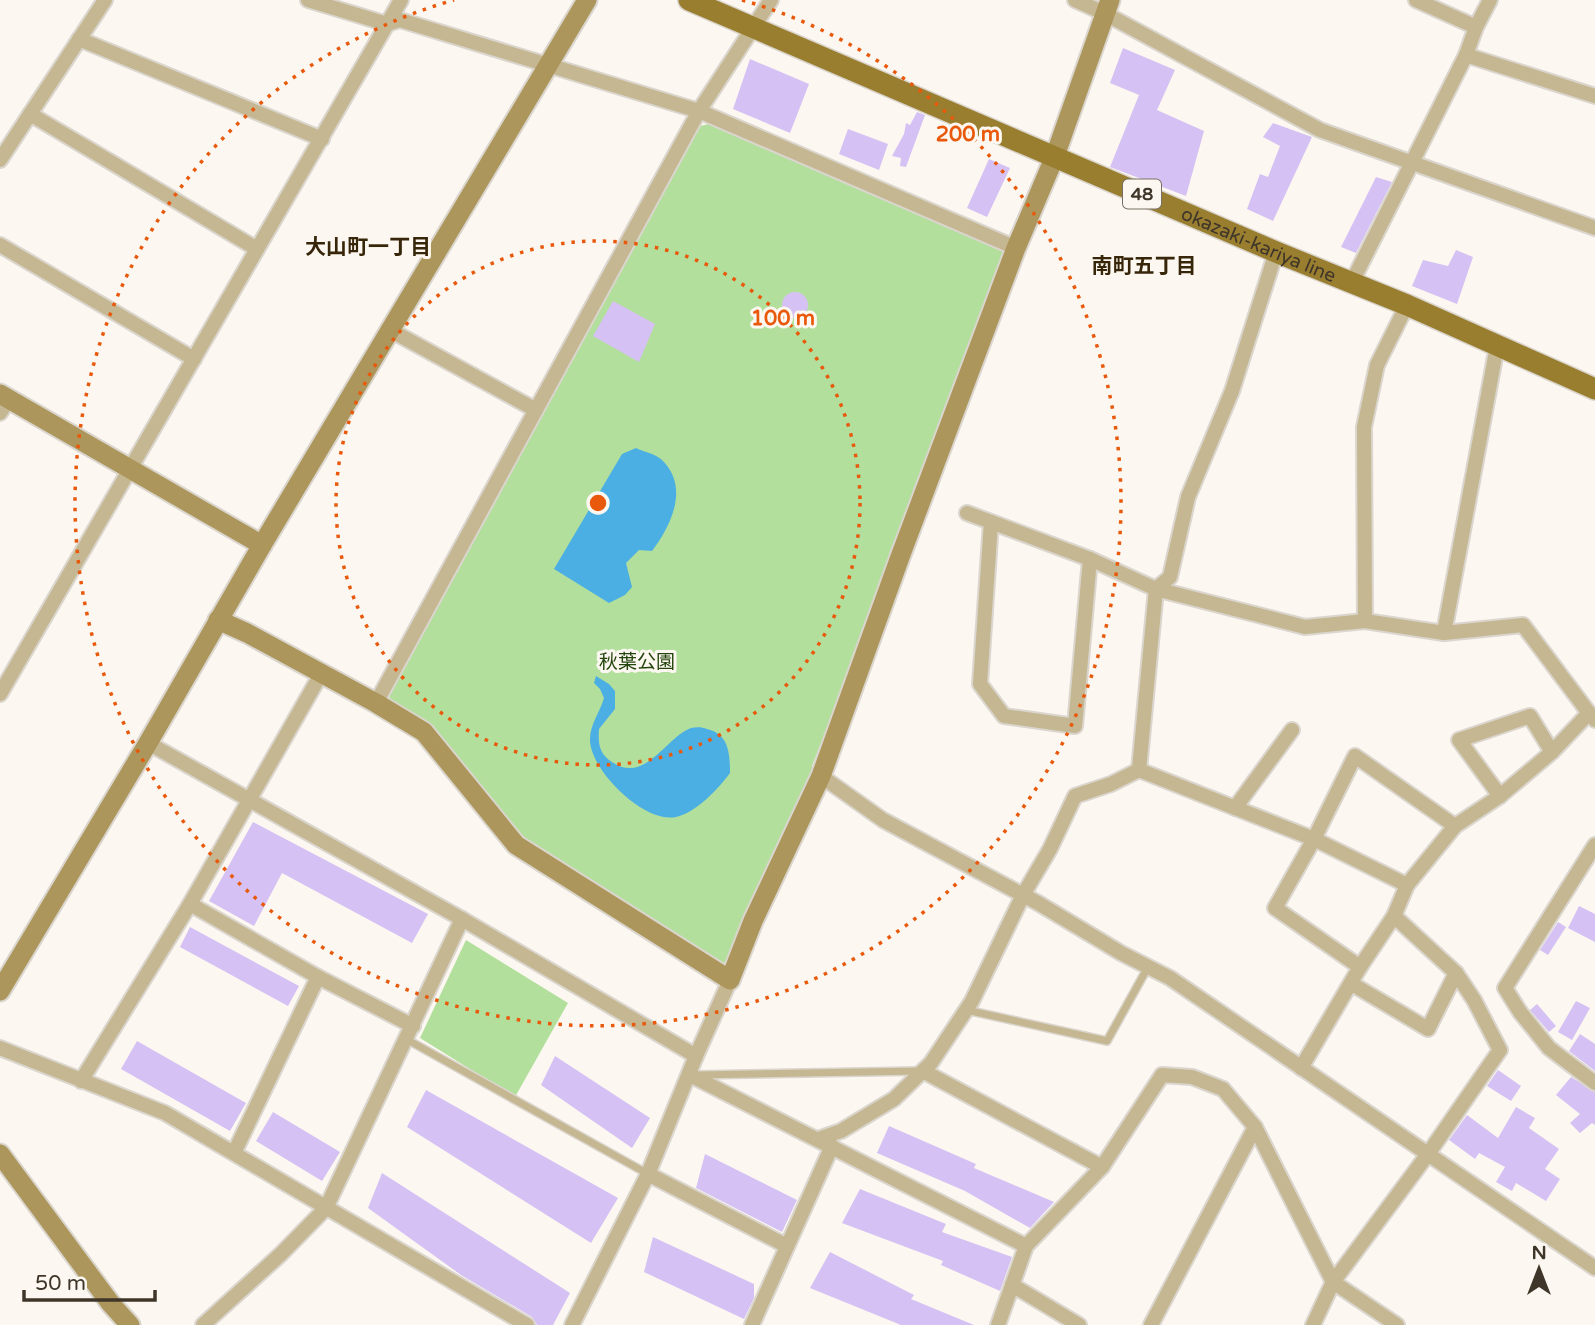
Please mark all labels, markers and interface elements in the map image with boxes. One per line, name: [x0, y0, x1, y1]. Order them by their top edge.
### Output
text: 200 m: [936, 122, 1000, 147]
road number: 48: [1123, 180, 1161, 209]
street label: okazaki-kariya line: [1178, 203, 1339, 287]
district label: 大山町一丁目: [305, 235, 431, 260]
district label: 南町五丁目: [1092, 254, 1197, 279]
text: 100 m: [751, 306, 815, 331]
centre of rings: [586, 491, 610, 515]
park label: 秋葉公園: [599, 651, 675, 673]
north arrow: [1504, 1234, 1574, 1304]
text: N: [1531, 1242, 1547, 1264]
scale bar: [24, 1258, 156, 1302]
text: 50 m: [35, 1271, 86, 1296]

